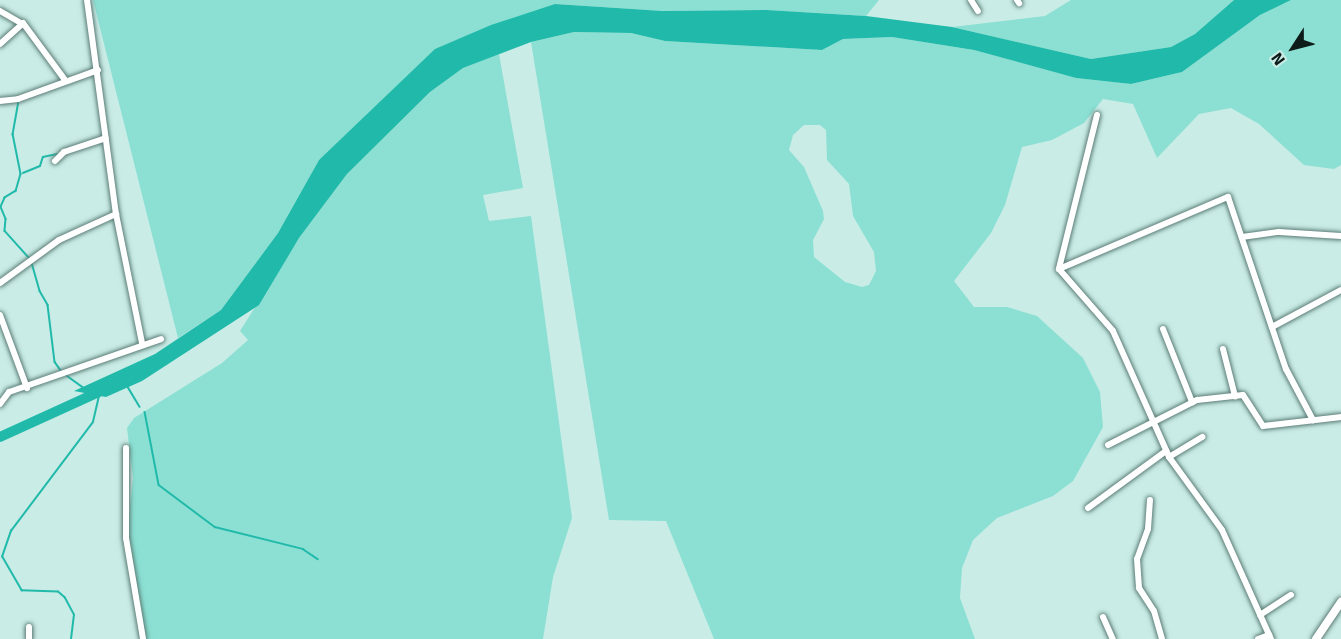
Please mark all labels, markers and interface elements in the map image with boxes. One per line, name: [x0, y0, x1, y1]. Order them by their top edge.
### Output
north arrow: [1263, 18, 1323, 78]
text: N: [1267, 48, 1290, 69]

